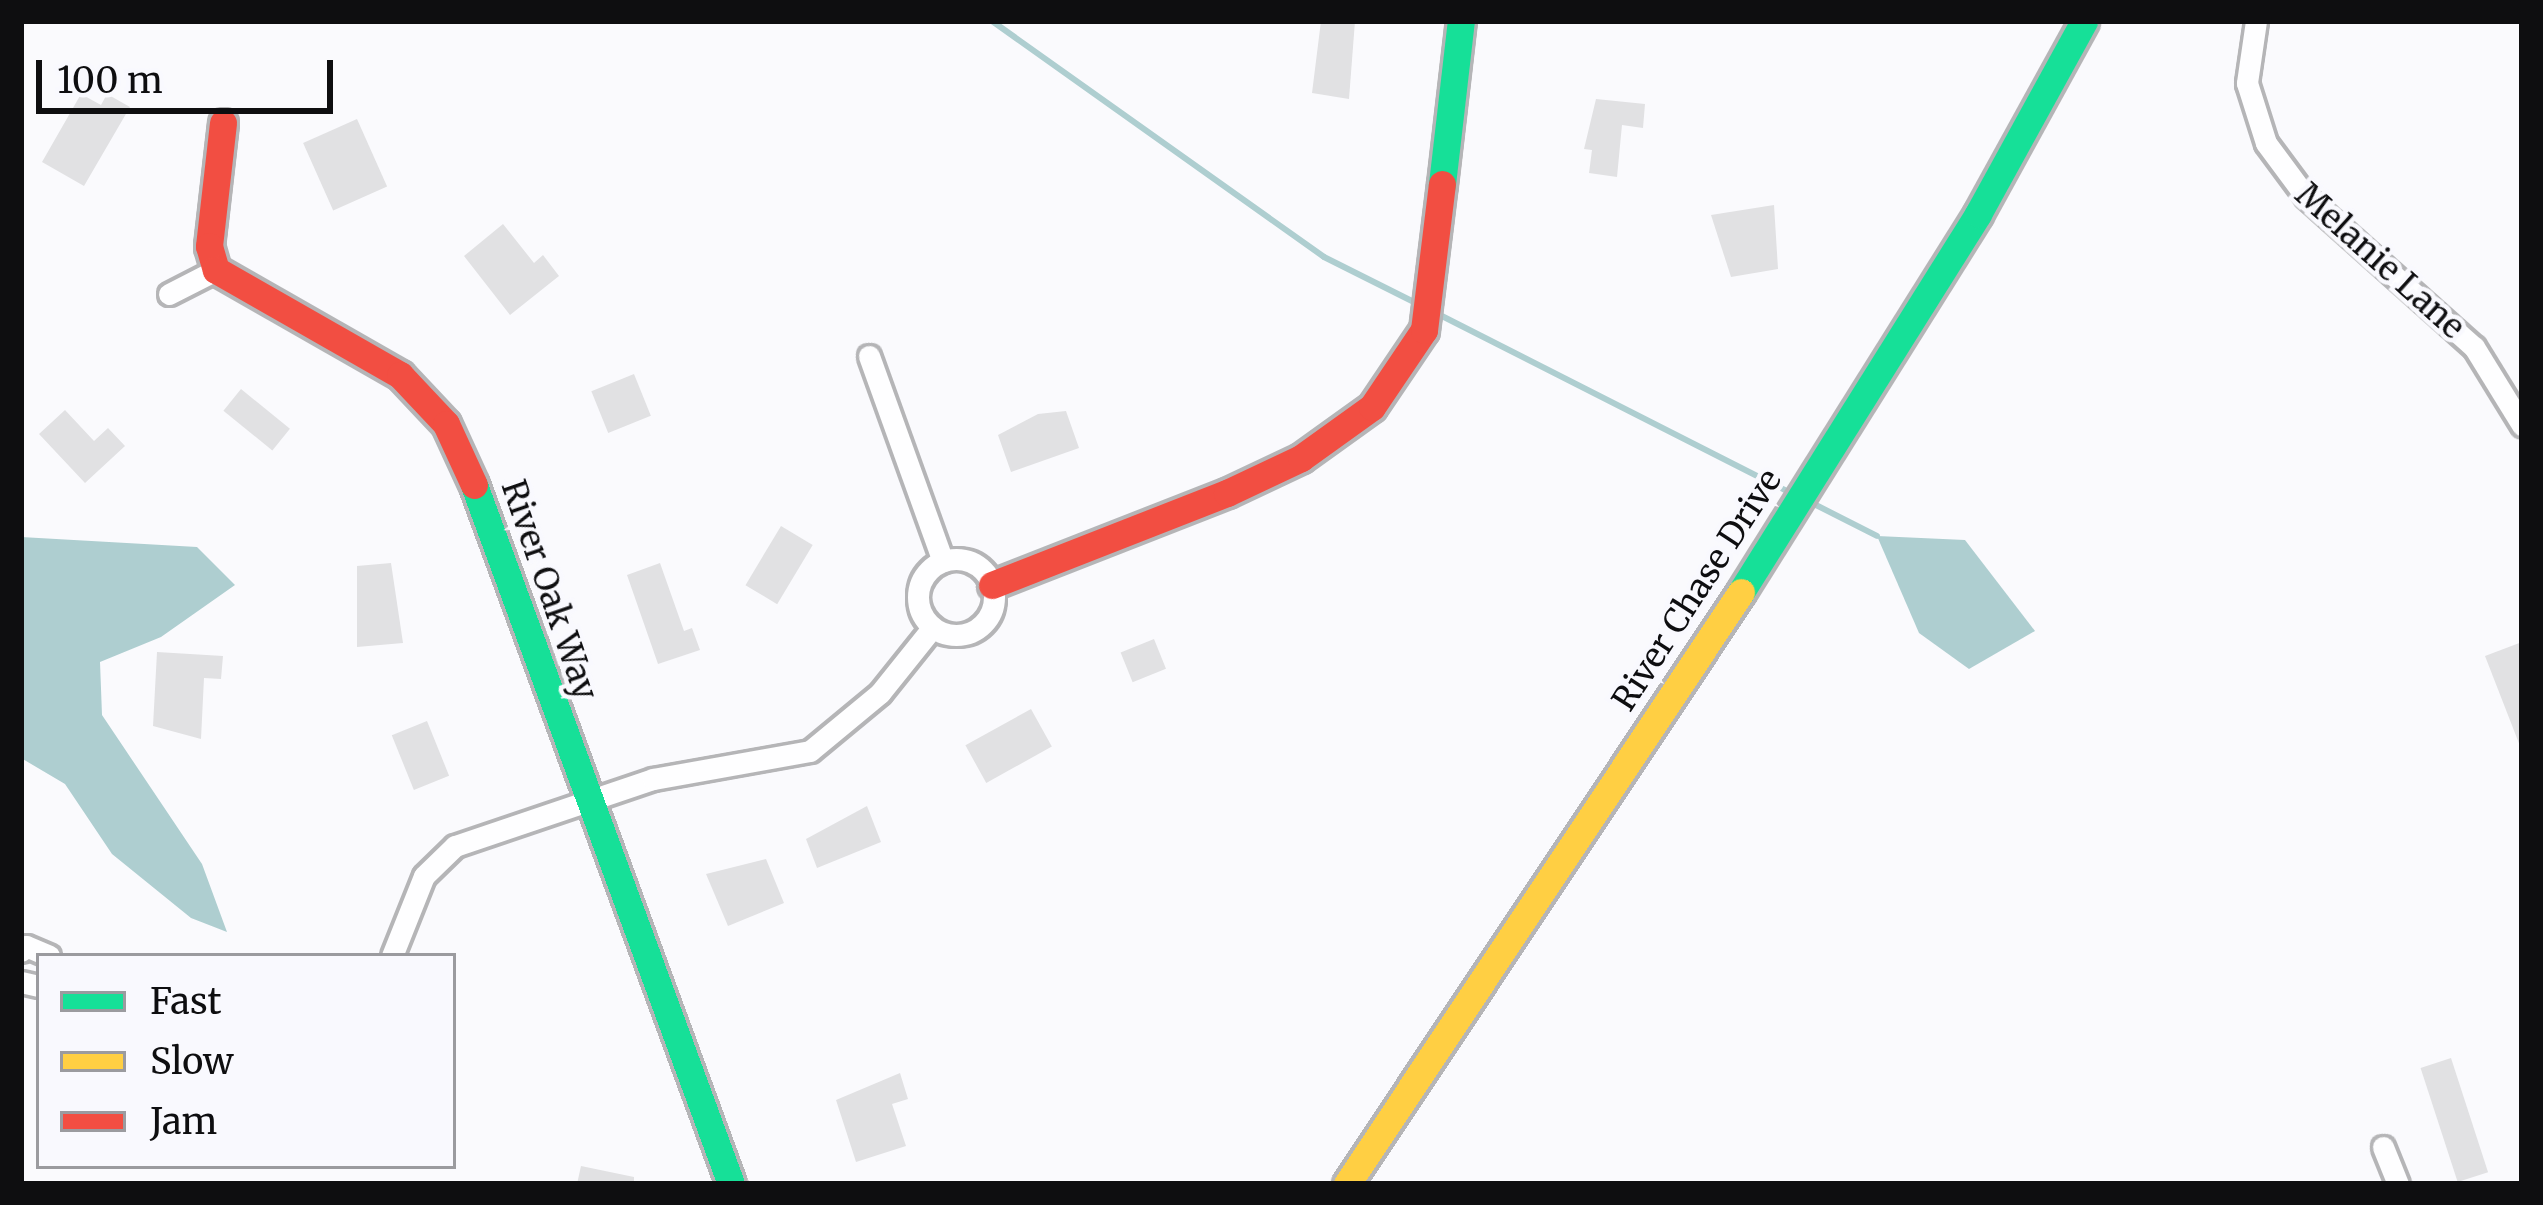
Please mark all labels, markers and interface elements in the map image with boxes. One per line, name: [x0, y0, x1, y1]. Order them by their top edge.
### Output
scale bar: [42, 36, 339, 110]
text: 100 m: [57, 58, 163, 103]
street label: Melanie Lane: [2288, 175, 2472, 347]
street label: River Chase Drive: [1604, 462, 1790, 718]
street label: River Oak Way: [493, 475, 605, 705]
legend: [36, 953, 456, 1169]
text: Fast: [150, 979, 222, 1024]
text: Slow: [150, 1039, 234, 1084]
text: Jam: [150, 1099, 217, 1144]

